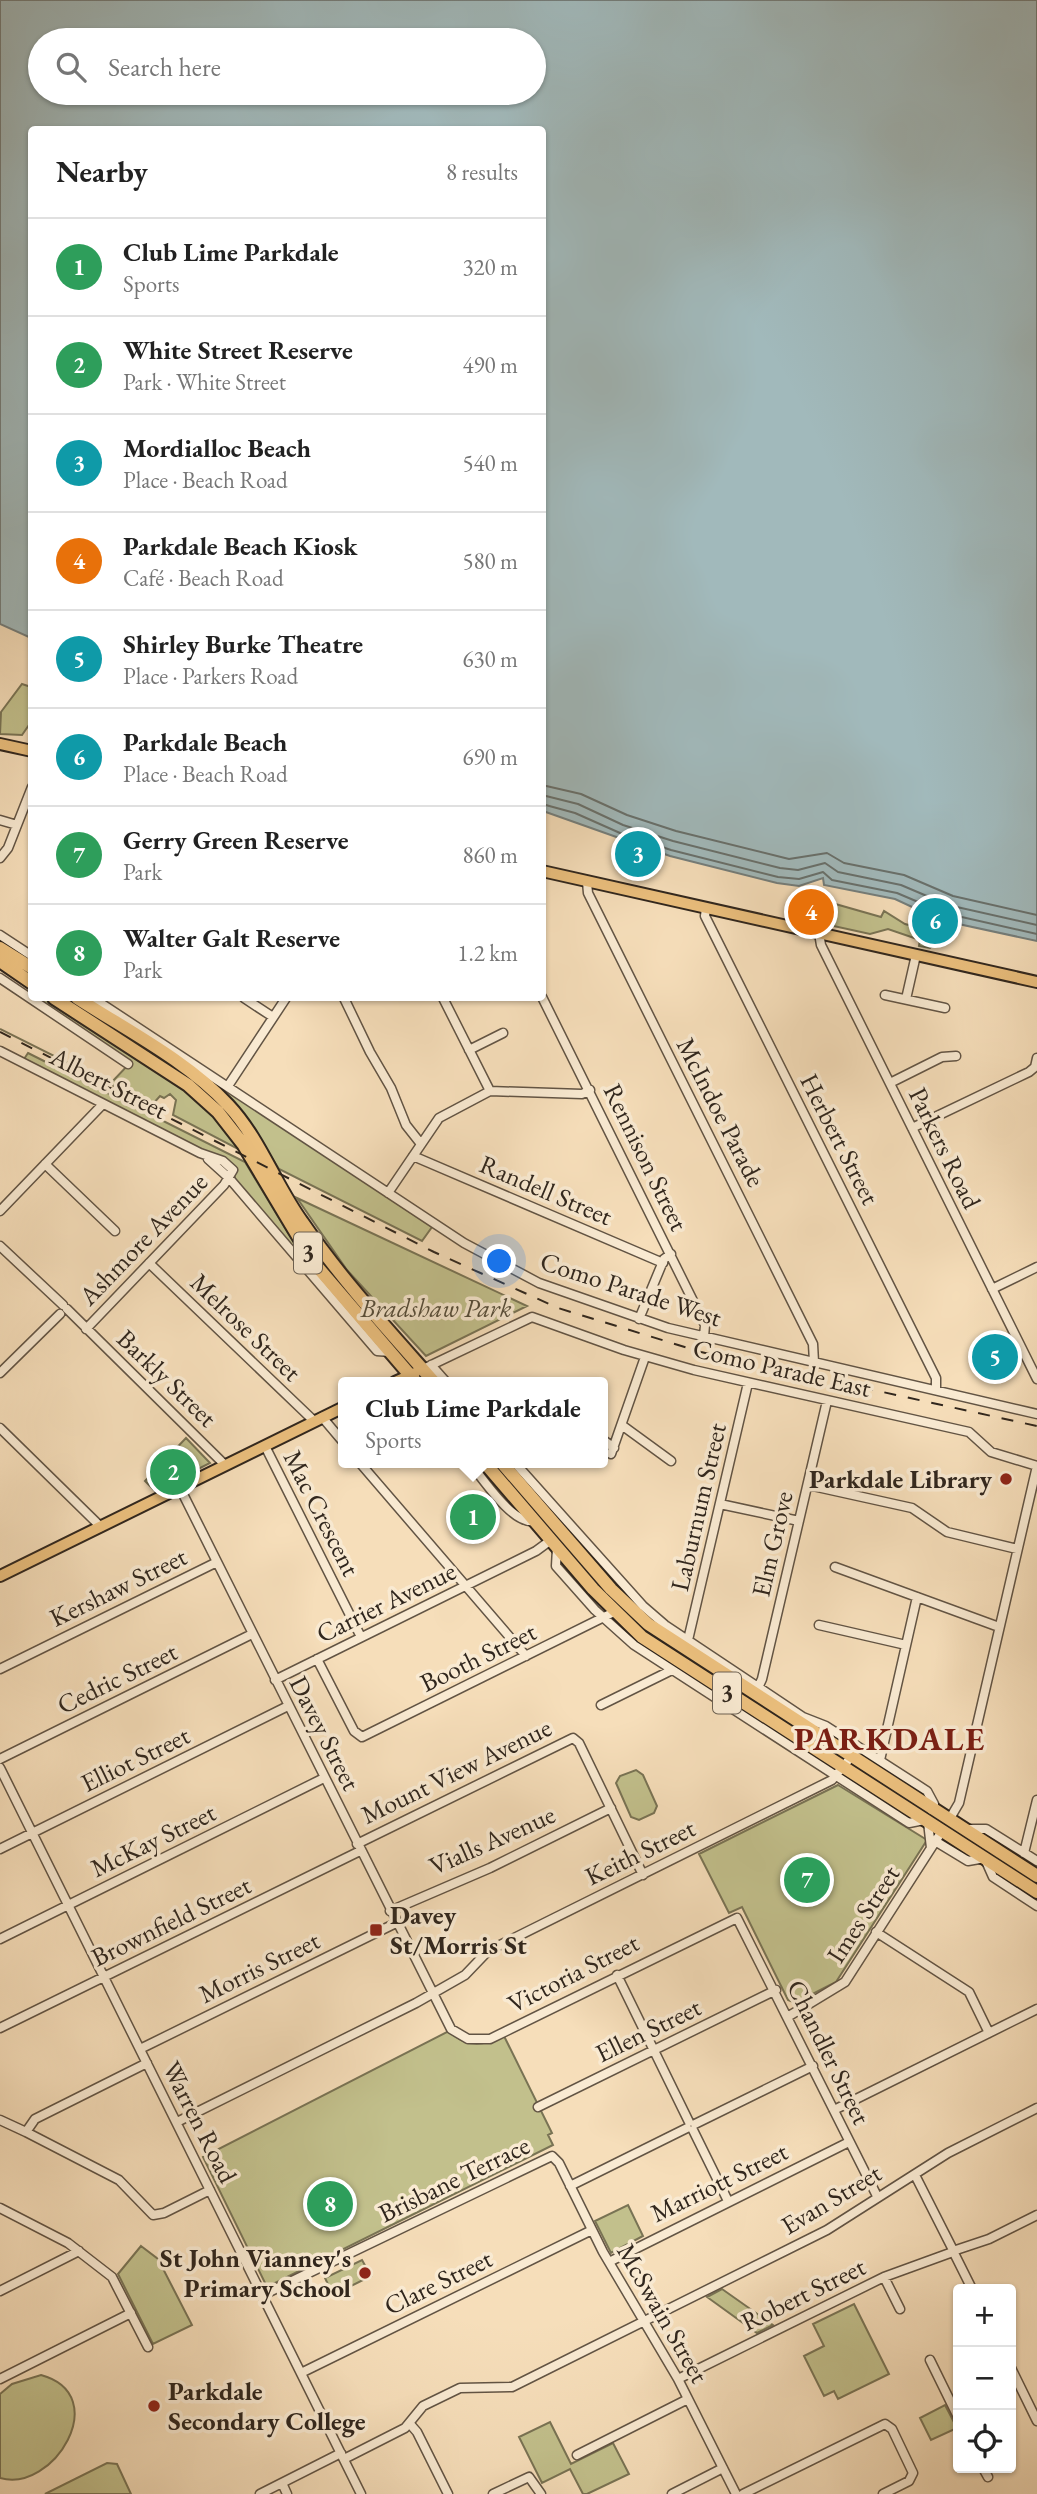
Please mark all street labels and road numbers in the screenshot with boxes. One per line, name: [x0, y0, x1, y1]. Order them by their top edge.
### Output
street label: McIndoe Parade: [669, 1032, 773, 1192]
street label: Albert Street: [44, 1039, 173, 1127]
street label: Herbert Street: [792, 1068, 888, 1210]
street label: Rennison Street: [596, 1078, 696, 1236]
street label: Parkers Road: [901, 1082, 989, 1215]
street label: Randell Street: [475, 1147, 617, 1233]
street label: Ashmore Avenue: [70, 1165, 215, 1313]
road number: 3: [294, 1232, 322, 1274]
street label: Como Parade West: [536, 1244, 726, 1334]
street label: Melrose Street: [183, 1266, 309, 1388]
street label: Barkly Street: [110, 1322, 224, 1434]
street label: Como Parade East: [690, 1331, 874, 1405]
street label: Laburnum Street: [662, 1420, 734, 1594]
street label: Mac Crescent: [276, 1444, 368, 1582]
street label: Elm Grove: [743, 1488, 801, 1600]
street label: Kershaw Street: [44, 1539, 192, 1635]
street label: Carrier Avenue: [311, 1554, 461, 1650]
street label: Booth Street: [414, 1614, 542, 1700]
street label: Cedric Street: [51, 1634, 183, 1722]
street label: Davey Street: [282, 1670, 368, 1796]
road number: 3: [713, 1672, 741, 1714]
street label: Mount View Avenue: [355, 1710, 557, 1832]
street label: Elliot Street: [75, 1718, 195, 1800]
street label: McKay Street: [85, 1795, 221, 1885]
street label: Vialls Avenue: [424, 1797, 560, 1883]
street label: Keith Street: [579, 1811, 701, 1893]
street label: Imes Street: [819, 1859, 907, 1969]
street label: Brownfield Street: [86, 1868, 256, 1974]
street label: Morris Street: [193, 1923, 325, 2011]
street label: Victoria Street: [502, 1925, 644, 2021]
street label: Chandler Street: [779, 1974, 879, 2130]
street label: Ellen Street: [590, 1990, 706, 2070]
street label: Warren Road: [155, 2055, 246, 2189]
street label: Brisbane Terrace: [373, 2128, 535, 2230]
street label: Marriott Street: [645, 2134, 793, 2230]
street label: Evan Street: [775, 2156, 887, 2242]
street label: McSwain Street: [609, 2237, 717, 2389]
street label: Clare Street: [378, 2241, 498, 2323]
street label: Robert Street: [735, 2249, 871, 2339]

